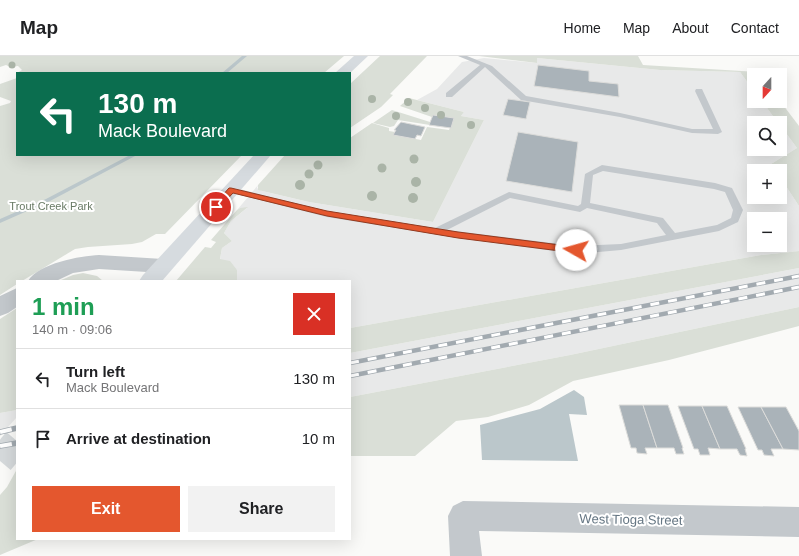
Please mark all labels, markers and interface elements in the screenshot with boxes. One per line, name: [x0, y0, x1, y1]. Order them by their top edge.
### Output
text: Map: [20, 17, 58, 38]
text: Home: [564, 20, 601, 36]
text: Map: [623, 20, 650, 36]
text: About: [672, 20, 709, 36]
text: Contact: [731, 20, 779, 36]
north arrow: [747, 68, 787, 108]
map controls: [747, 68, 787, 252]
icon: left: [32, 88, 84, 140]
text: 130 m: [98, 88, 177, 119]
button: search: [747, 116, 787, 156]
text: Mack Boulevard: [98, 121, 227, 141]
button: +: [747, 164, 787, 204]
pin: [199, 190, 233, 224]
icon: arrive: [205, 196, 227, 218]
park label: Trout Creek Park: [9, 200, 93, 212]
button: −: [747, 212, 787, 252]
position arrow: [555, 229, 597, 271]
text: 1 min: [32, 293, 95, 320]
button: close: [293, 293, 335, 335]
text: 140 m · 09:06: [32, 322, 112, 337]
text: Turn left: [66, 363, 125, 380]
icon: left: [32, 368, 54, 390]
text: 130 m: [293, 370, 335, 387]
text: Mack Boulevard: [66, 380, 159, 395]
icon: arrive: [32, 428, 54, 450]
text: Arrive at destination: [66, 430, 211, 447]
text: 10 m: [302, 430, 335, 447]
button: Exit: [32, 486, 180, 532]
button: Share: [188, 486, 335, 532]
street label: West Tioga Street: [579, 511, 683, 528]

